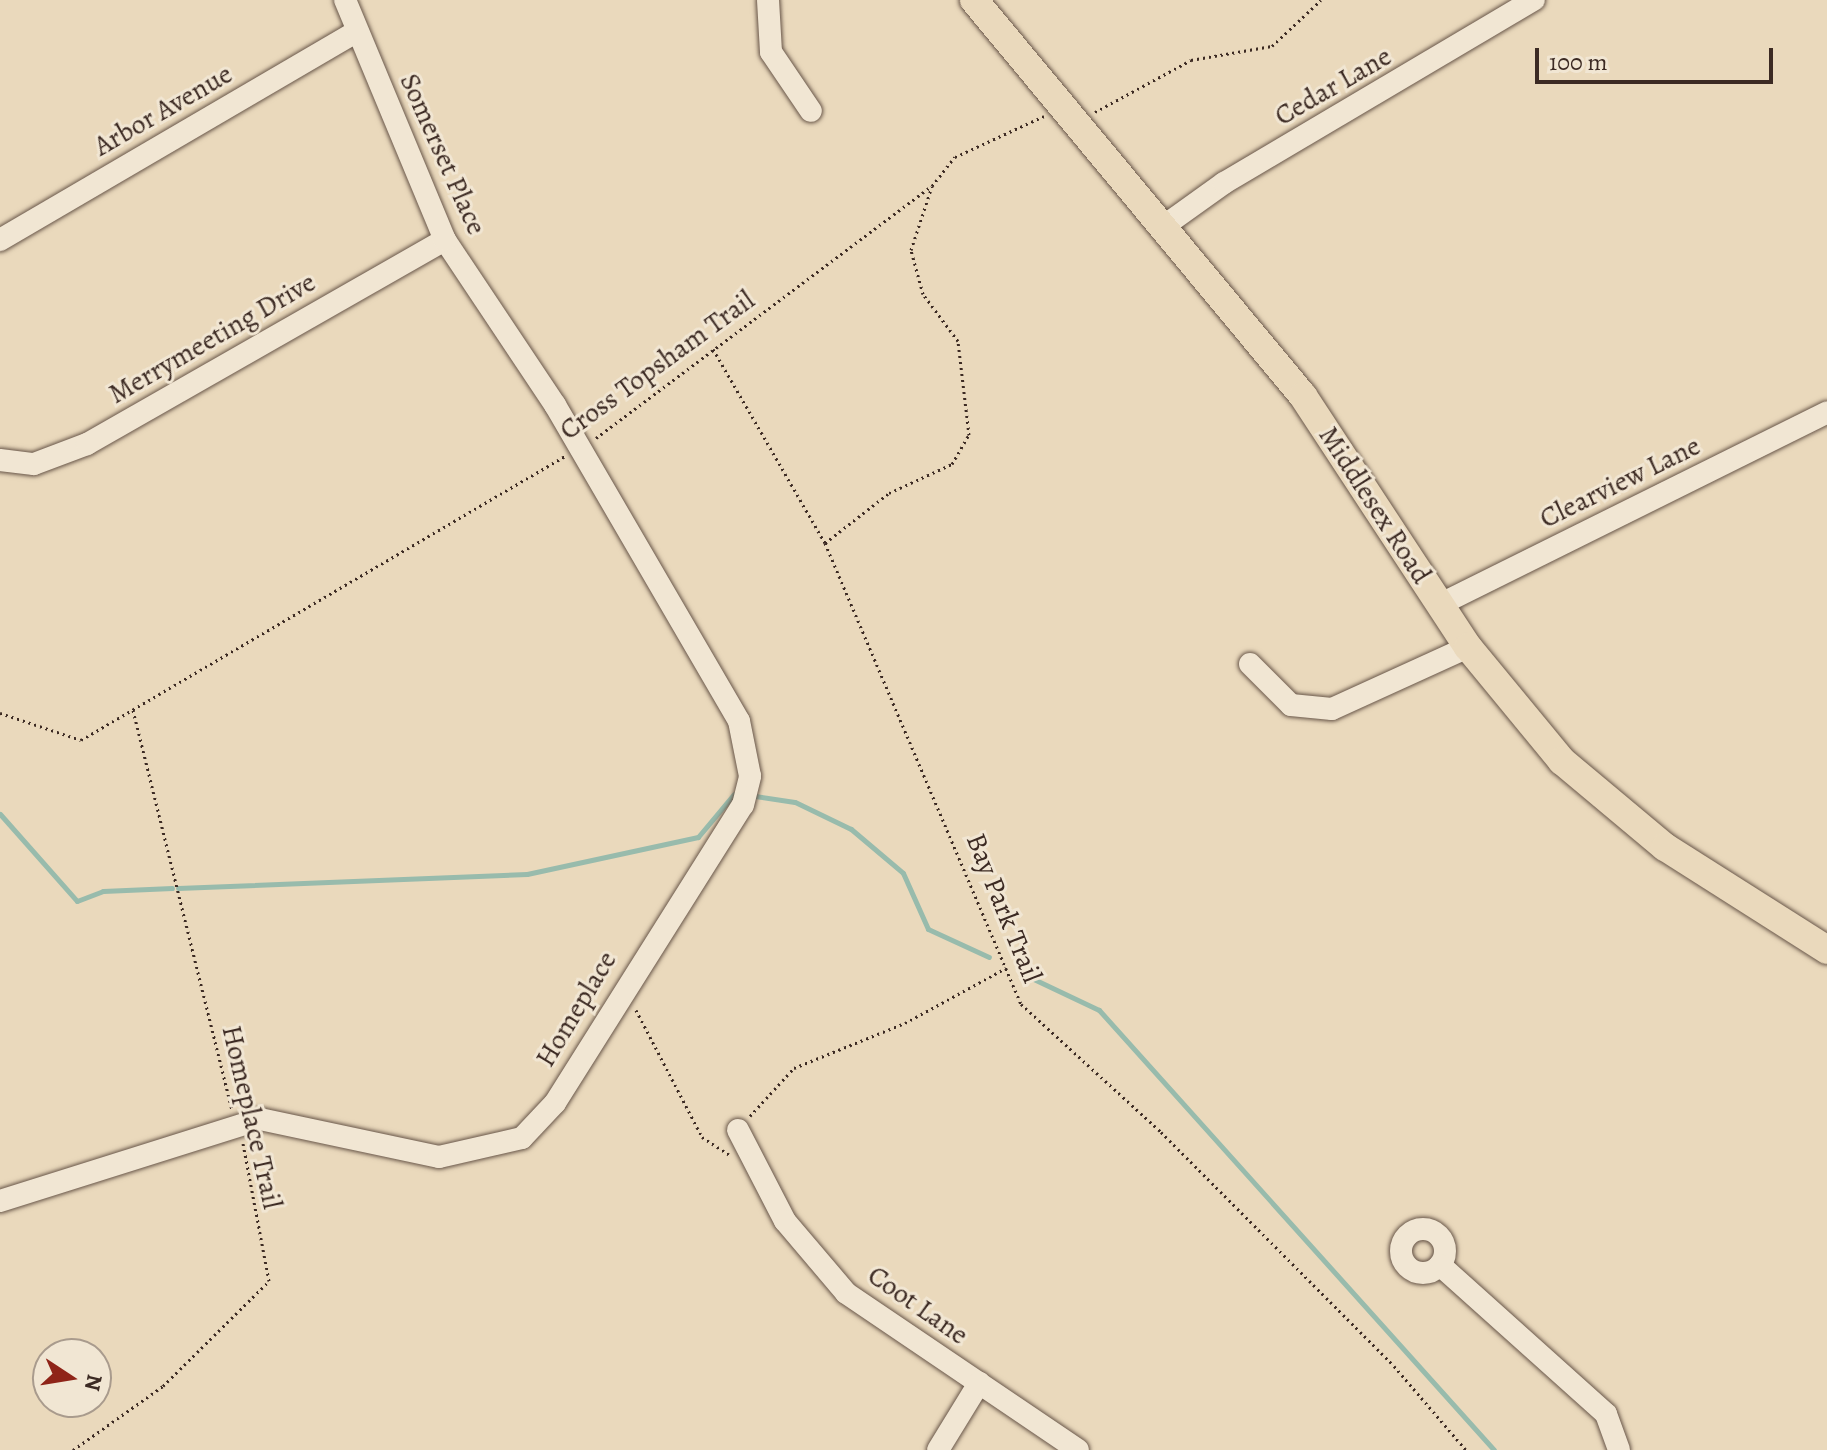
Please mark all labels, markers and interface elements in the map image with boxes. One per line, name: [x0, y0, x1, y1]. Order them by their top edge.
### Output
scale bar: [1539, 32, 1777, 82]
street label: Cedar Lane: [1269, 39, 1397, 133]
text: 100 m: [1549, 46, 1608, 78]
street label: Arbor Avenue: [88, 57, 238, 163]
street label: Somerset Place: [393, 68, 493, 240]
street label: Merrymeeting Drive: [103, 265, 321, 411]
street label: Cross Topsham Trail: [553, 283, 761, 447]
street label: Middlesex Road: [1312, 420, 1438, 590]
street label: Clearview Lane: [1534, 429, 1706, 535]
street label: Bay Park Trail: [959, 828, 1049, 988]
street label: Homeplace: [528, 945, 624, 1073]
street label: Homeplace Trail: [215, 1022, 289, 1212]
street label: Coot Lane: [861, 1258, 975, 1352]
north arrow: [32, 1338, 112, 1418]
text: N: [77, 1372, 110, 1394]

